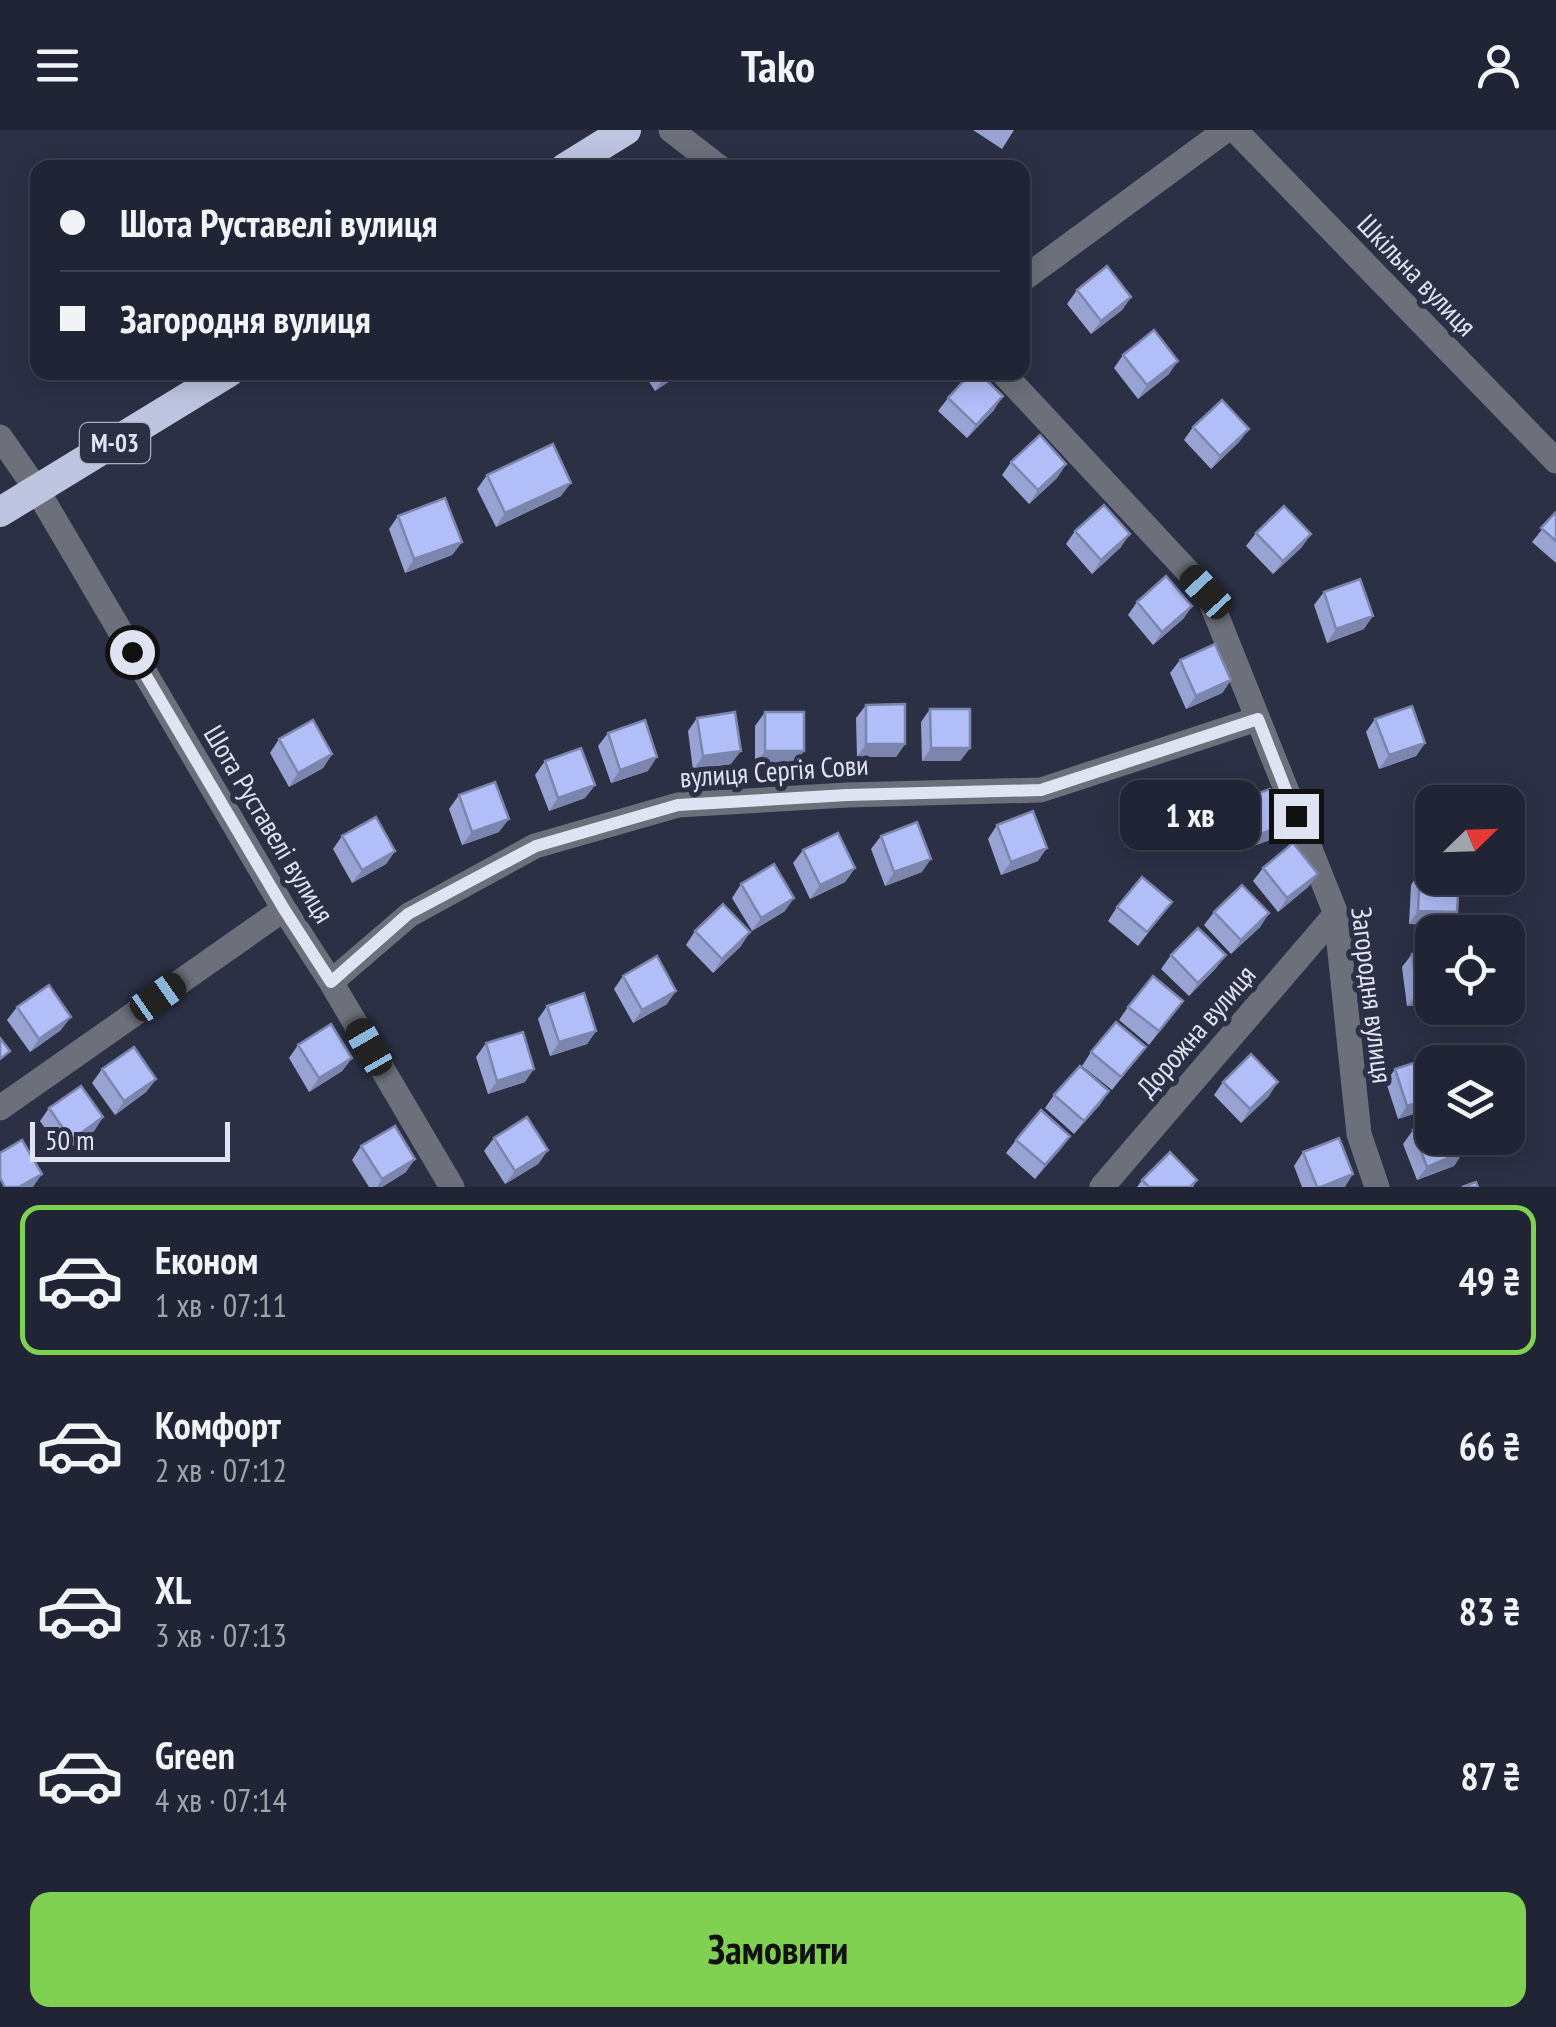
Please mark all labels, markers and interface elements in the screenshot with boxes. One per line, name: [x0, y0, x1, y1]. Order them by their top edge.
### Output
text: Tako: [741, 36, 815, 94]
icon: menu: [30, 38, 85, 93]
icon: person: [1471, 38, 1526, 93]
text: Шота Руставелі вулиця: [120, 198, 438, 247]
street label: Шкільна вулиця: [1350, 206, 1485, 344]
text: Загородня вулиця: [120, 294, 371, 343]
road number: М-03: [80, 423, 150, 463]
car: [1175, 560, 1237, 624]
route start: [110, 630, 155, 675]
street label: Шота Руставелі вулиця: [196, 718, 343, 929]
street label: вулиця Сергія Сови: [678, 745, 869, 796]
callout: 1 хв: [1121, 781, 1261, 851]
north arrow: [1415, 785, 1525, 895]
map controls: [1415, 785, 1525, 1155]
text: 1 хв: [1165, 794, 1215, 836]
route end: [1274, 794, 1319, 839]
street label: Загородня вулиця: [1343, 905, 1402, 1085]
button: locate: [1415, 915, 1525, 1025]
street label: Дорожна вулиця: [1128, 957, 1263, 1105]
car: [125, 968, 191, 1026]
car: [341, 1014, 397, 1080]
button: layers: [1415, 1045, 1525, 1155]
scale bar: [30, 1117, 230, 1162]
text: 50 m: [45, 1121, 94, 1158]
icon: car: [35, 1235, 125, 1325]
text: Економ: [155, 1235, 258, 1284]
text: 49 ₴: [1459, 1256, 1521, 1305]
text: 1 хв · 07:11: [155, 1284, 287, 1326]
icon: car: [35, 1400, 125, 1490]
text: Комфорт: [155, 1400, 281, 1449]
text: 66 ₴: [1459, 1421, 1521, 1470]
text: 2 хв · 07:12: [155, 1449, 287, 1491]
icon: car: [35, 1565, 125, 1655]
text: XL: [155, 1565, 191, 1614]
text: 83 ₴: [1459, 1586, 1521, 1635]
text: 3 хв · 07:13: [155, 1614, 287, 1656]
icon: car: [35, 1730, 125, 1820]
text: Green: [155, 1730, 235, 1779]
text: 87 ₴: [1460, 1751, 1521, 1800]
text: 4 хв · 07:14: [155, 1779, 287, 1821]
button: Замовити: [30, 1892, 1526, 2007]

